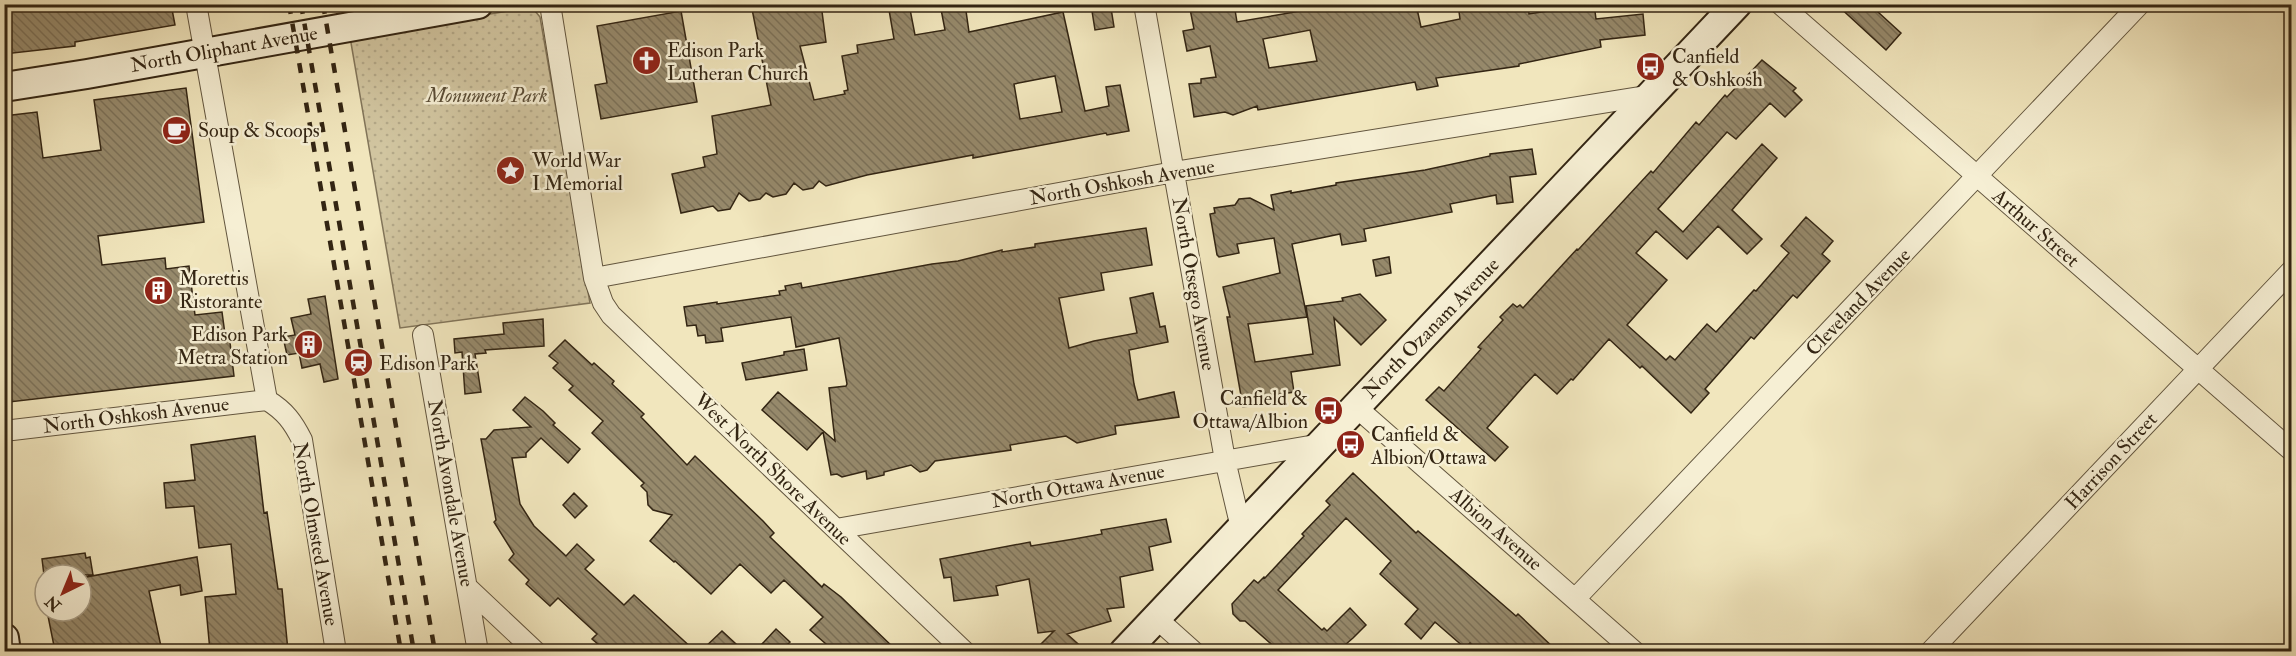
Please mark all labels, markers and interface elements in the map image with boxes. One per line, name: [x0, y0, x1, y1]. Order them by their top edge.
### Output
street label: North Oliphant Avenue: [128, 20, 320, 79]
place label: Edison Park Lutheran Church: [667, 38, 809, 86]
place label: Canfield & Oshkosh: [1672, 44, 1763, 92]
church icon: Edison Park Lutheran Church: [630, 45, 662, 77]
bus stop icon: Canfield & Oshkosh: [1635, 51, 1667, 83]
park label: Monument Park: [425, 83, 548, 108]
cafe icon: Soup & Scoops: [161, 114, 193, 146]
place label: Soup & Scoops: [198, 118, 320, 144]
place label: World War I Memorial: [531, 148, 623, 196]
street label: North Oshkosh Avenue: [1028, 153, 1216, 211]
place icon: World War I Memorial: [495, 155, 527, 187]
street label: Arthur Street: [1987, 183, 2085, 273]
street label: North Otsego Avenue: [1166, 196, 1222, 372]
street label: Cleveland Avenue: [1800, 243, 1916, 361]
street label: North Ozanam Avenue: [1357, 252, 1505, 404]
place label: Morettis Ristorante: [179, 266, 262, 314]
building icon: Morettis Ristorante: [142, 274, 174, 306]
place label: Edison Park Metra Station: [177, 322, 288, 370]
building icon: Edison Park Metra Station: [293, 329, 325, 361]
station icon: Edison Park: [342, 347, 374, 379]
place label: Edison Park: [379, 351, 476, 376]
place label: Canfield & Ottawa/Albion: [1192, 386, 1308, 434]
street label: West North Shore Avenue: [688, 387, 857, 551]
street label: North Oshkosh Avenue: [41, 391, 231, 439]
bus stop icon: Canfield & Ottawa/Albion: [1313, 394, 1345, 426]
street label: North Avondale Avenue: [422, 397, 480, 589]
street label: Harrison Street: [2060, 407, 2163, 515]
place label: Canfield & Albion/Ottawa: [1370, 422, 1487, 470]
bus stop icon: Canfield & Albion/Ottawa: [1334, 429, 1366, 461]
street label: North Olmsted Avenue: [288, 440, 344, 628]
street label: North Ottawa Avenue: [989, 458, 1167, 514]
street label: Albion Avenue: [1444, 481, 1548, 576]
north arrow: [33, 563, 93, 623]
text: N: [41, 591, 66, 616]

